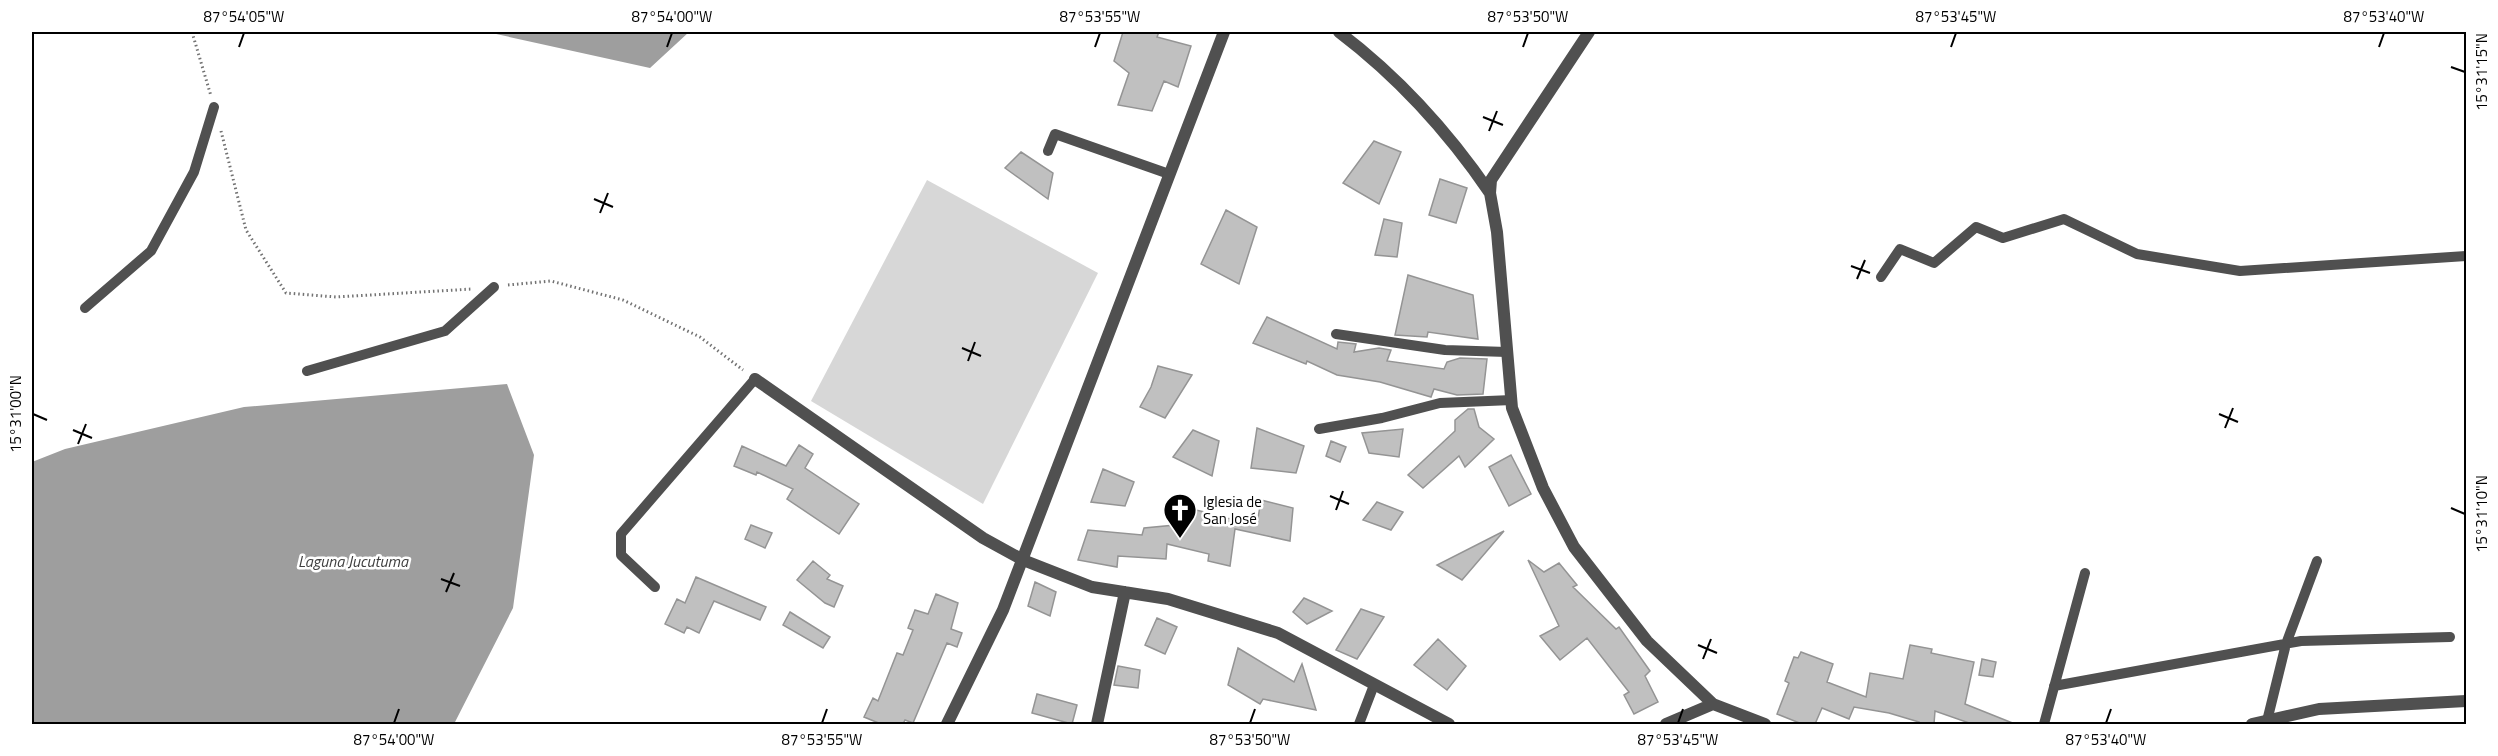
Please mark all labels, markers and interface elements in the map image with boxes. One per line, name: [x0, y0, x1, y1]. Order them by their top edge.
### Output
text: 87°54'05"W: [204, 5, 284, 28]
text: 87°54'00"W: [632, 5, 712, 28]
text: 87°53'55"W: [1060, 5, 1140, 28]
text: 87°53'50"W: [1488, 5, 1568, 28]
text: 87°53'45"W: [1916, 5, 1996, 28]
text: 87°53'40"W: [2344, 5, 2424, 28]
text: 15°31'15"N: [2470, 33, 2493, 111]
text: 15°31'00"N: [4, 375, 27, 453]
text: 15°31'10"N: [2470, 475, 2493, 553]
place label: Iglesia de San José: [1203, 490, 1262, 530]
church icon: Iglesia de San José: [1162, 492, 1198, 539]
water label: Laguna Jucutuma: [298, 549, 409, 573]
text: 87°54'00"W: [354, 728, 434, 751]
text: 87°53'55"W: [782, 728, 862, 751]
text: 87°53'50"W: [1210, 728, 1290, 751]
text: 87°53'45"W: [1638, 728, 1718, 751]
text: 87°53'40"W: [2066, 728, 2146, 751]

